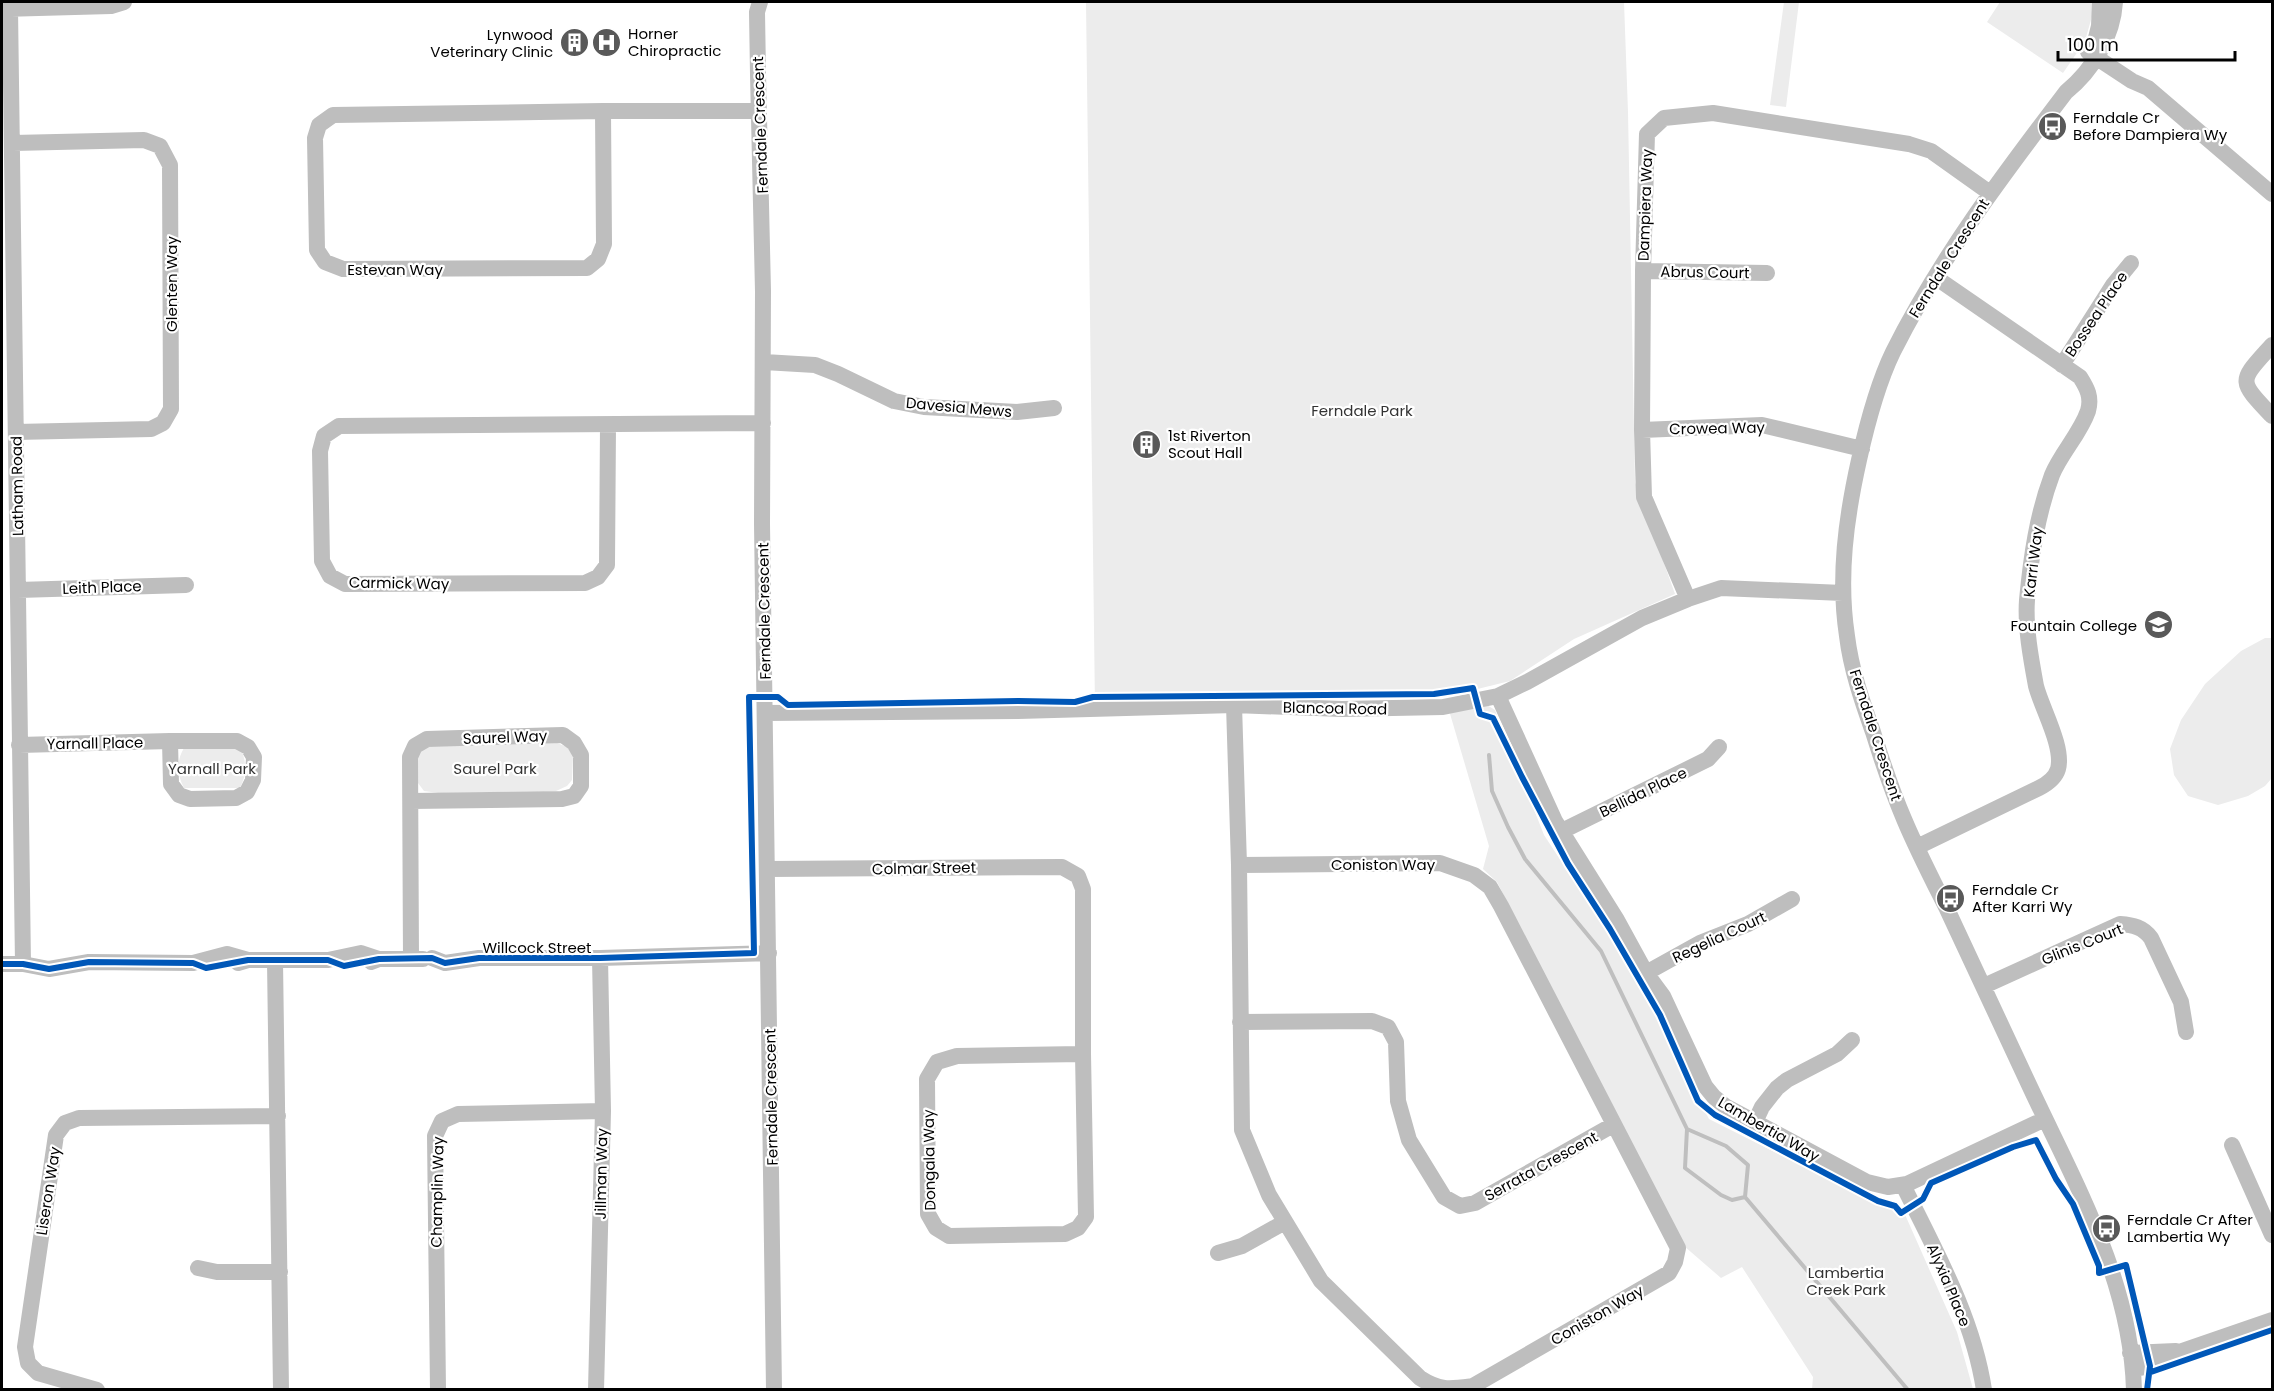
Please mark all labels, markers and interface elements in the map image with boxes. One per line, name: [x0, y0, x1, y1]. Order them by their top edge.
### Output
place label: Horner Chiropractic: [628, 23, 721, 61]
place label: Lynwood Veterinary Clinic: [430, 24, 553, 62]
scale bar: [2058, 24, 2235, 62]
hospital icon: Horner Chiropractic: [591, 26, 623, 58]
building icon: Lynwood Veterinary Clinic: [558, 27, 590, 59]
text: 100 m: [2067, 32, 2119, 57]
street label: Ferndale Crescent: [747, 56, 773, 194]
place label: Ferndale Cr Before Dampiera Wy: [2073, 107, 2228, 145]
bus stop icon: Ferndale Cr Before Dampiera Wy: [2036, 110, 2068, 142]
street label: Dampiera Way: [1633, 148, 1657, 261]
street label: Ferndale Crescent: [1904, 194, 1994, 322]
street label: Glenten Way: [161, 236, 182, 332]
street label: Estevan Way: [347, 259, 443, 280]
street label: Abrus Court: [1660, 261, 1750, 283]
street label: Bossea Place: [2060, 267, 2132, 361]
street label: Davesia Mews: [905, 392, 1013, 422]
park label: Ferndale Park: [1311, 400, 1413, 421]
street label: Crowea Way: [1669, 417, 1766, 439]
place label: 1st Riverton Scout Hall: [1168, 425, 1251, 463]
building icon: 1st Riverton Scout Hall: [1131, 428, 1163, 460]
street label: Latham Road: [6, 436, 28, 536]
street label: Karri Way: [2018, 525, 2048, 599]
street label: Ferndale Crescent: [752, 542, 776, 680]
street label: Carmick Way: [349, 572, 450, 594]
street label: Leith Place: [62, 575, 142, 599]
school or university icon: Fountain College: [2142, 609, 2174, 641]
place label: Fountain College: [2010, 615, 2137, 636]
street label: Ferndale Crescent: [1845, 667, 1907, 803]
street label: Blancoa Road: [1283, 697, 1387, 719]
street label: Saurel Way: [462, 725, 548, 749]
street label: Yarnall Place: [47, 732, 143, 754]
park label: Yarnall Park: [168, 758, 256, 779]
park label: Saurel Park: [453, 758, 537, 779]
street label: Bellida Place: [1596, 762, 1690, 822]
street label: Coniston Way: [1331, 854, 1436, 875]
street label: Colmar Street: [872, 857, 976, 879]
place label: Ferndale Cr After Karri Wy: [1972, 879, 2073, 917]
bus stop icon: Ferndale Cr After Karri Wy: [1935, 882, 1967, 914]
street label: Regelia Court: [1669, 906, 1769, 968]
street label: Glinis Court: [2038, 918, 2126, 970]
street label: Willcock Street: [482, 937, 592, 958]
street label: Ferndale Crescent: [759, 1028, 783, 1166]
street label: Lambertia Way: [1715, 1091, 1824, 1167]
street label: Dongala Way: [918, 1109, 940, 1211]
street label: Serrata Crescent: [1480, 1126, 1602, 1206]
street label: Jillman Way: [590, 1128, 612, 1220]
street label: Champlin Way: [426, 1136, 448, 1248]
street label: Liseron Way: [31, 1145, 65, 1237]
place label: Ferndale Cr After Lambertia Wy: [2127, 1209, 2253, 1247]
bus stop icon: Ferndale Cr After Lambertia Wy: [2090, 1212, 2122, 1244]
street label: Alyxia Place: [1922, 1240, 1976, 1330]
park label: Lambertia Creek Park: [1806, 1262, 1886, 1300]
street label: Coniston Way: [1547, 1280, 1648, 1350]

